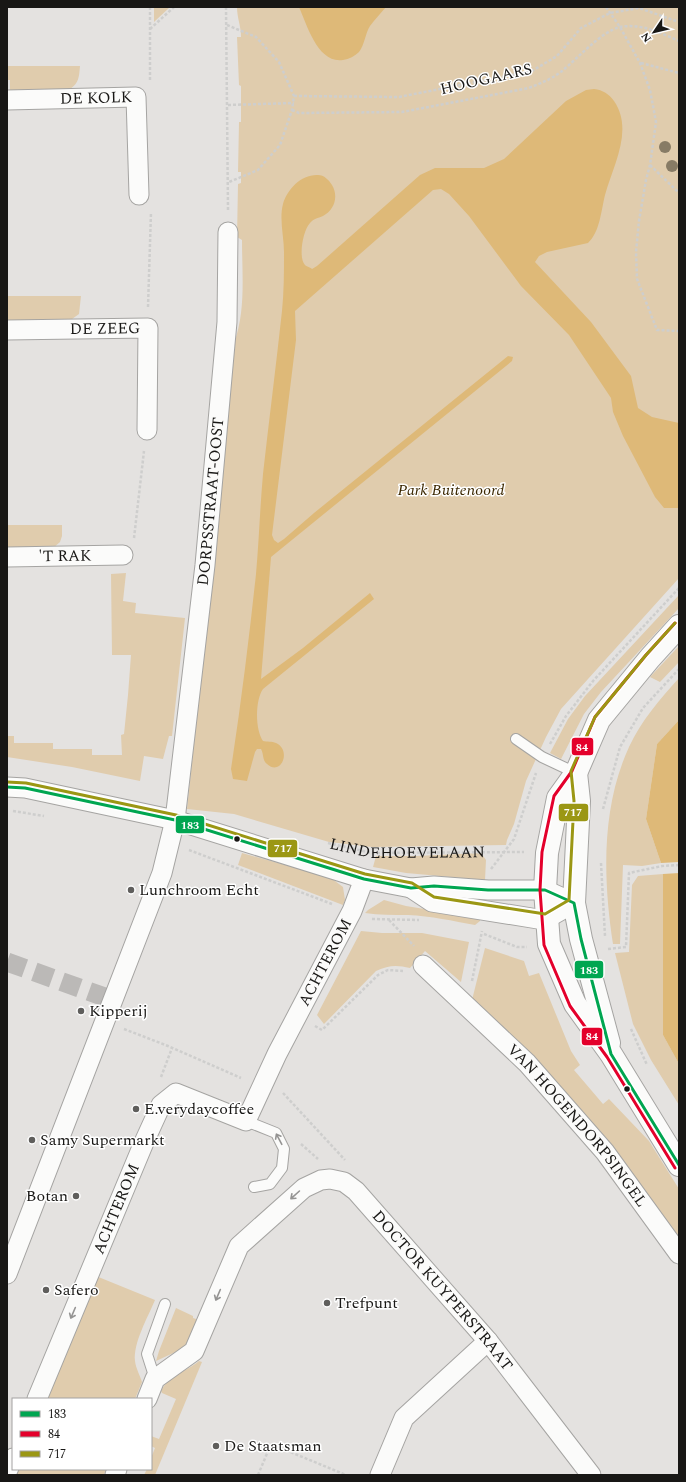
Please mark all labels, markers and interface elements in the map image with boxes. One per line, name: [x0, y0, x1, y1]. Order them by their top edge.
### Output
north arrow: [634, 12, 674, 52]
text: N: [637, 29, 656, 46]
street label: HOOGAARS: [438, 57, 534, 101]
street label: DE KOLK: [60, 85, 133, 111]
street label: DE ZEEG: [70, 316, 140, 341]
street label: DORPSSTRAAT-OOST: [191, 416, 230, 587]
park label: Park Buitenoord: [397, 478, 505, 502]
street label: 'T RAK: [38, 544, 92, 568]
line badge: 84: [571, 737, 594, 756]
text: 84: [576, 739, 589, 756]
line badge: 717: [558, 803, 589, 822]
text: 717: [564, 804, 582, 821]
line badge: 183: [175, 815, 205, 834]
text: 183: [181, 817, 199, 834]
street label: LINDEHOEVELAAN: [327, 832, 485, 865]
unlabelled marker: [232, 834, 242, 844]
line badge: 717: [267, 839, 298, 858]
text: 717: [274, 840, 292, 857]
place label: Lunchroom Echt: [139, 878, 259, 902]
marker: Lunchroom Echt: [126, 885, 136, 895]
street label: ACHTEROM: [292, 914, 358, 1011]
line badge: 183: [574, 960, 604, 979]
text: 183: [580, 962, 598, 979]
place label: Kipperij: [89, 999, 148, 1023]
marker: Kipperij: [76, 1006, 86, 1016]
line badge: 84: [581, 1027, 603, 1046]
text: 84: [586, 1028, 599, 1045]
street label: VAN HOGENDORPSINGEL: [502, 1038, 653, 1212]
unlabelled marker: [622, 1084, 632, 1094]
place label: E.verydaycoffee: [144, 1097, 254, 1121]
marker: E.verydaycoffee: [131, 1104, 141, 1114]
place label: Samy Supermarkt: [40, 1128, 165, 1152]
one-way arrow: [275, 1133, 282, 1145]
marker: Samy Supermarkt: [27, 1135, 37, 1145]
street label: ACHTEROM: [87, 1160, 146, 1258]
place label: Botan: [26, 1184, 68, 1208]
one-way arrow: [291, 1190, 301, 1199]
marker: Botan: [71, 1191, 81, 1201]
street label: DOCTOR KUYPERSTRAAT: [366, 1205, 519, 1376]
place label: Safero: [54, 1278, 99, 1302]
marker: Safero: [41, 1285, 51, 1295]
one-way arrow: [213, 1289, 221, 1301]
place label: Trefpunt: [335, 1291, 398, 1315]
marker: Trefpunt: [322, 1298, 332, 1308]
one-way arrow: [69, 1306, 77, 1318]
legend: [12, 1398, 152, 1470]
text: 183: [48, 1405, 66, 1424]
text: 84: [48, 1425, 60, 1444]
place label: De Staatsman: [224, 1434, 322, 1458]
marker: De Staatsman: [211, 1441, 221, 1451]
text: 717: [48, 1445, 66, 1464]

